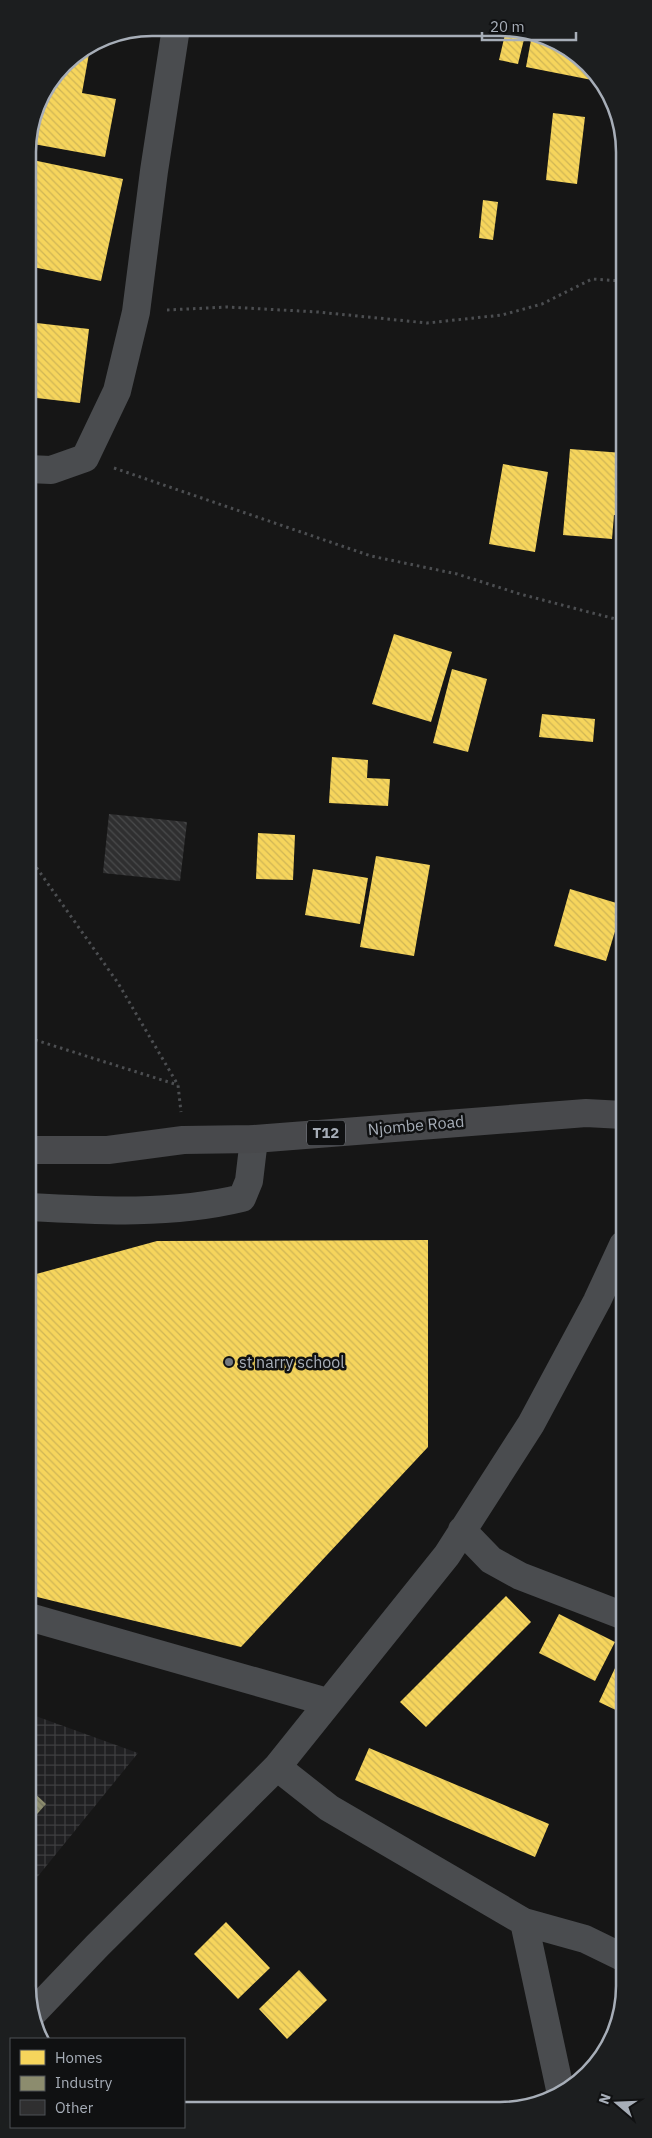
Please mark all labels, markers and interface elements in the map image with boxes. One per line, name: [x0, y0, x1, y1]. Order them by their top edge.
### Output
scale bar: [482, 10, 576, 42]
text: 20 m: [490, 17, 525, 36]
street label: Njombe Road: [367, 1111, 465, 1139]
road number: T12: [307, 1120, 345, 1146]
place label: st narry school: [239, 1352, 345, 1372]
marker: st narry school: [223, 1356, 235, 1368]
legend: [10, 2038, 185, 2128]
text: Homes: [55, 2048, 103, 2067]
text: Industry: [55, 2073, 113, 2092]
north arrow: [592, 2078, 642, 2128]
text: N: [595, 2091, 615, 2106]
text: Other: [55, 2098, 94, 2117]

